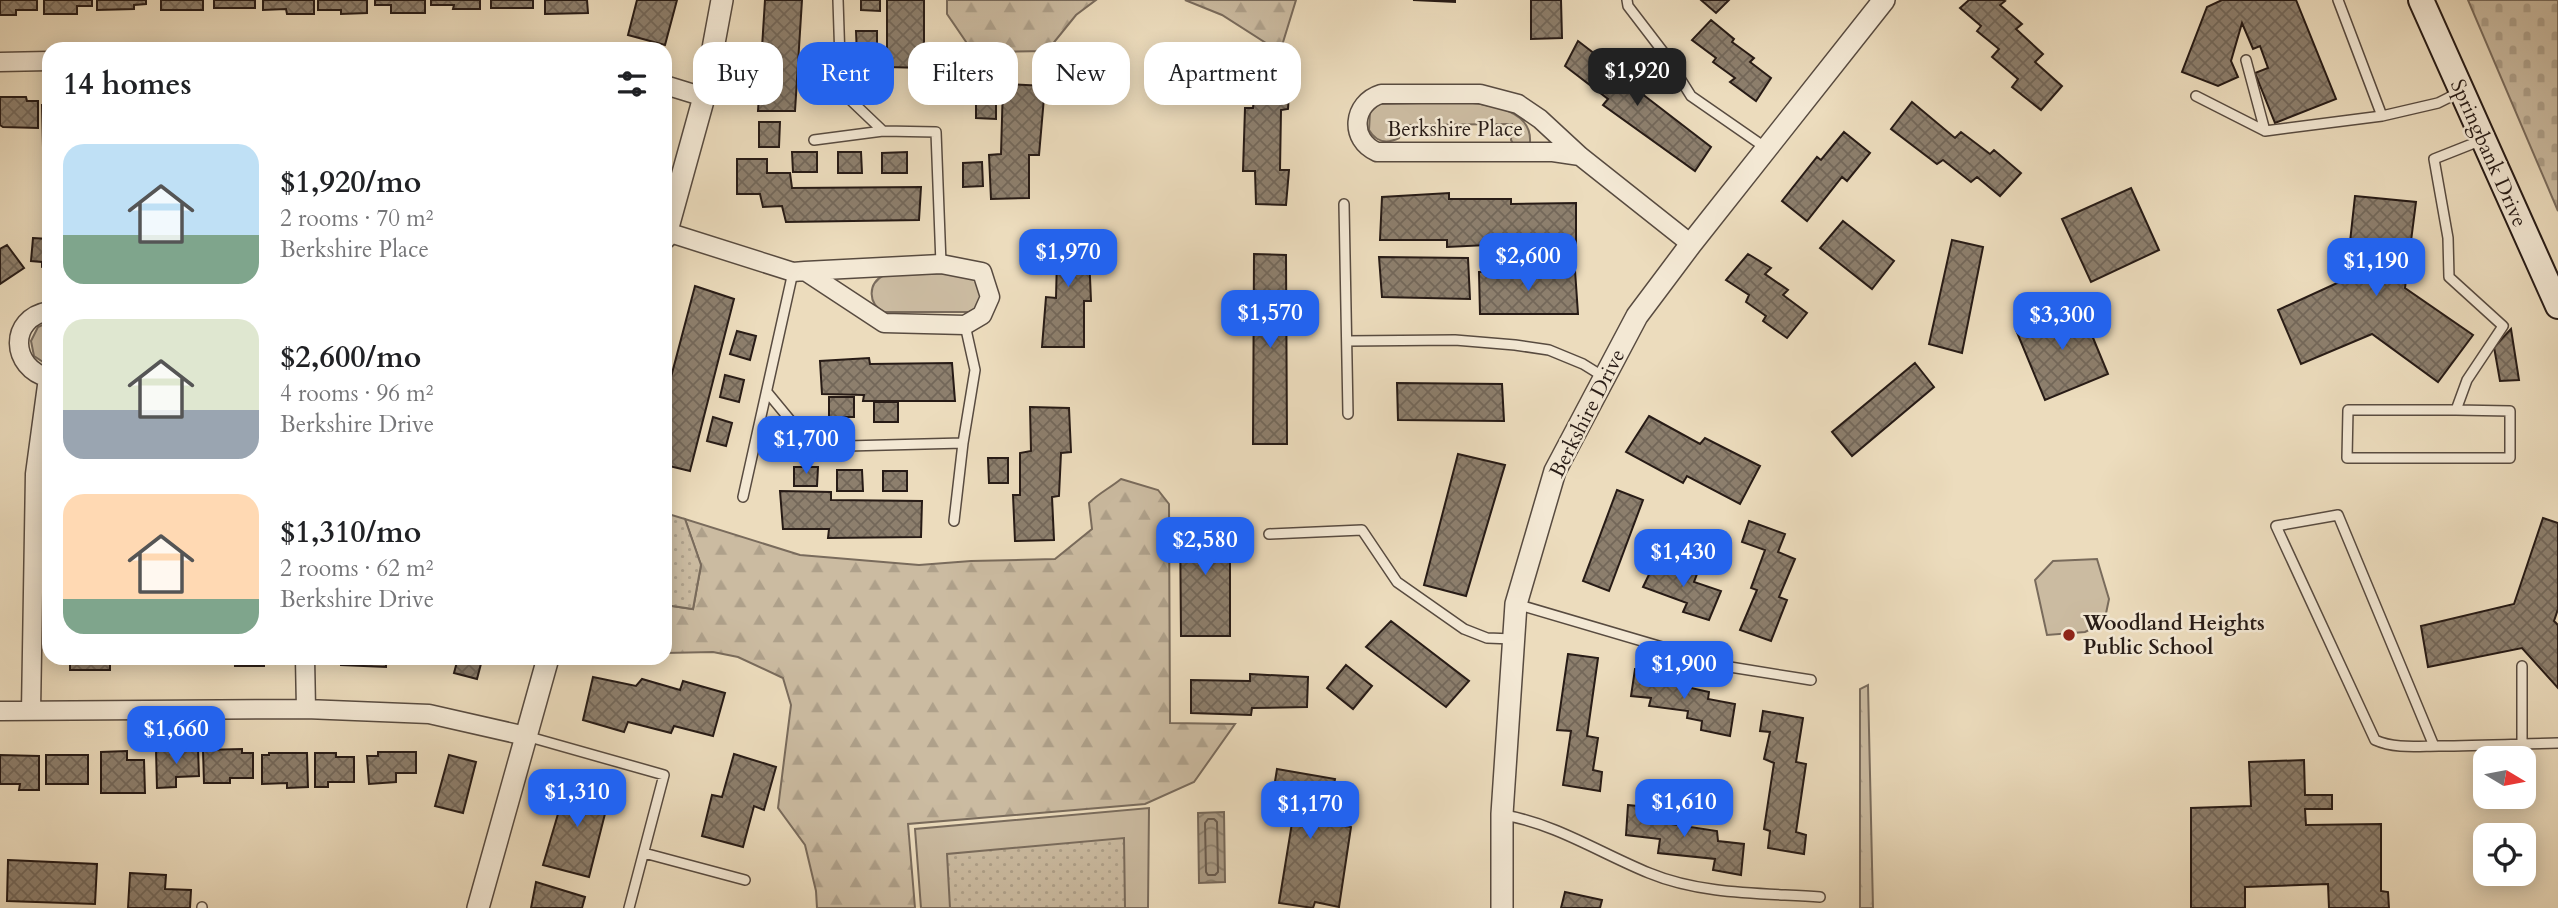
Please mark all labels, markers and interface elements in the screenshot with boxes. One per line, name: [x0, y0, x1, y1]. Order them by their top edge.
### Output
chip: Buy: [693, 42, 783, 105]
chip: Rent: [797, 42, 894, 105]
chip: Filters: [908, 42, 1018, 105]
chip: New: [1032, 42, 1130, 105]
chip: Apartment: [1144, 42, 1301, 105]
pin: $1,920: [1580, 48, 1694, 108]
text: $1,920: [1604, 55, 1670, 86]
text: 14 homes: [63, 64, 192, 105]
icon: filters: [613, 65, 651, 103]
street label: Springbank Drive: [2443, 75, 2534, 232]
street label: Berkshire Place: [1387, 115, 1523, 144]
text: $1,920/mo: [280, 162, 421, 203]
icon: home: [119, 172, 203, 256]
text: 2 rooms · 70 m²: [280, 203, 433, 234]
pin: $1,970: [1011, 230, 1125, 289]
pin: $2,600: [1471, 233, 1585, 293]
text: Berkshire Place: [280, 234, 429, 265]
text: $1,970: [1035, 236, 1101, 267]
pin: $1,190: [2319, 238, 2433, 298]
text: $2,600: [1495, 240, 1561, 271]
text: $1,190: [2343, 245, 2409, 276]
pin: $1,570: [1213, 290, 1327, 350]
pin: $3,300: [2005, 292, 2119, 352]
text: $1,570: [1237, 297, 1303, 328]
text: $3,300: [2029, 299, 2095, 330]
text: $2,600/mo: [280, 337, 421, 378]
street label: Berkshire Drive: [1543, 344, 1632, 483]
icon: home: [119, 347, 203, 431]
text: 4 rooms · 96 m²: [280, 378, 433, 409]
text: Berkshire Drive: [280, 409, 434, 440]
pin: $1,700: [749, 416, 863, 476]
text: $1,700: [773, 423, 839, 454]
text: $1,310/mo: [280, 512, 421, 553]
pin: $2,580: [1148, 518, 1262, 577]
icon: home: [119, 522, 203, 606]
text: $2,580: [1172, 524, 1238, 555]
pin: $1,430: [1626, 530, 1740, 589]
text: $1,430: [1650, 536, 1716, 567]
text: 2 rooms · 62 m²: [280, 553, 433, 584]
text: Berkshire Drive: [280, 584, 434, 615]
place label: Woodland Heights Public School: [2082, 609, 2265, 662]
marker: Woodland Heights Public School: [2061, 627, 2077, 643]
pin: $1,900: [1627, 642, 1741, 701]
text: $1,900: [1651, 648, 1717, 679]
pin: $1,660: [119, 706, 233, 766]
text: $1,660: [143, 713, 209, 744]
north arrow: [2473, 746, 2536, 808]
map controls: [2473, 746, 2536, 886]
pin: $1,310: [520, 770, 634, 829]
text: $1,310: [544, 776, 610, 807]
pin: $1,610: [1627, 780, 1741, 839]
pin: $1,170: [1253, 782, 1367, 841]
text: $1,610: [1651, 786, 1717, 817]
text: $1,170: [1277, 788, 1343, 819]
button: locate: [2473, 823, 2536, 886]

